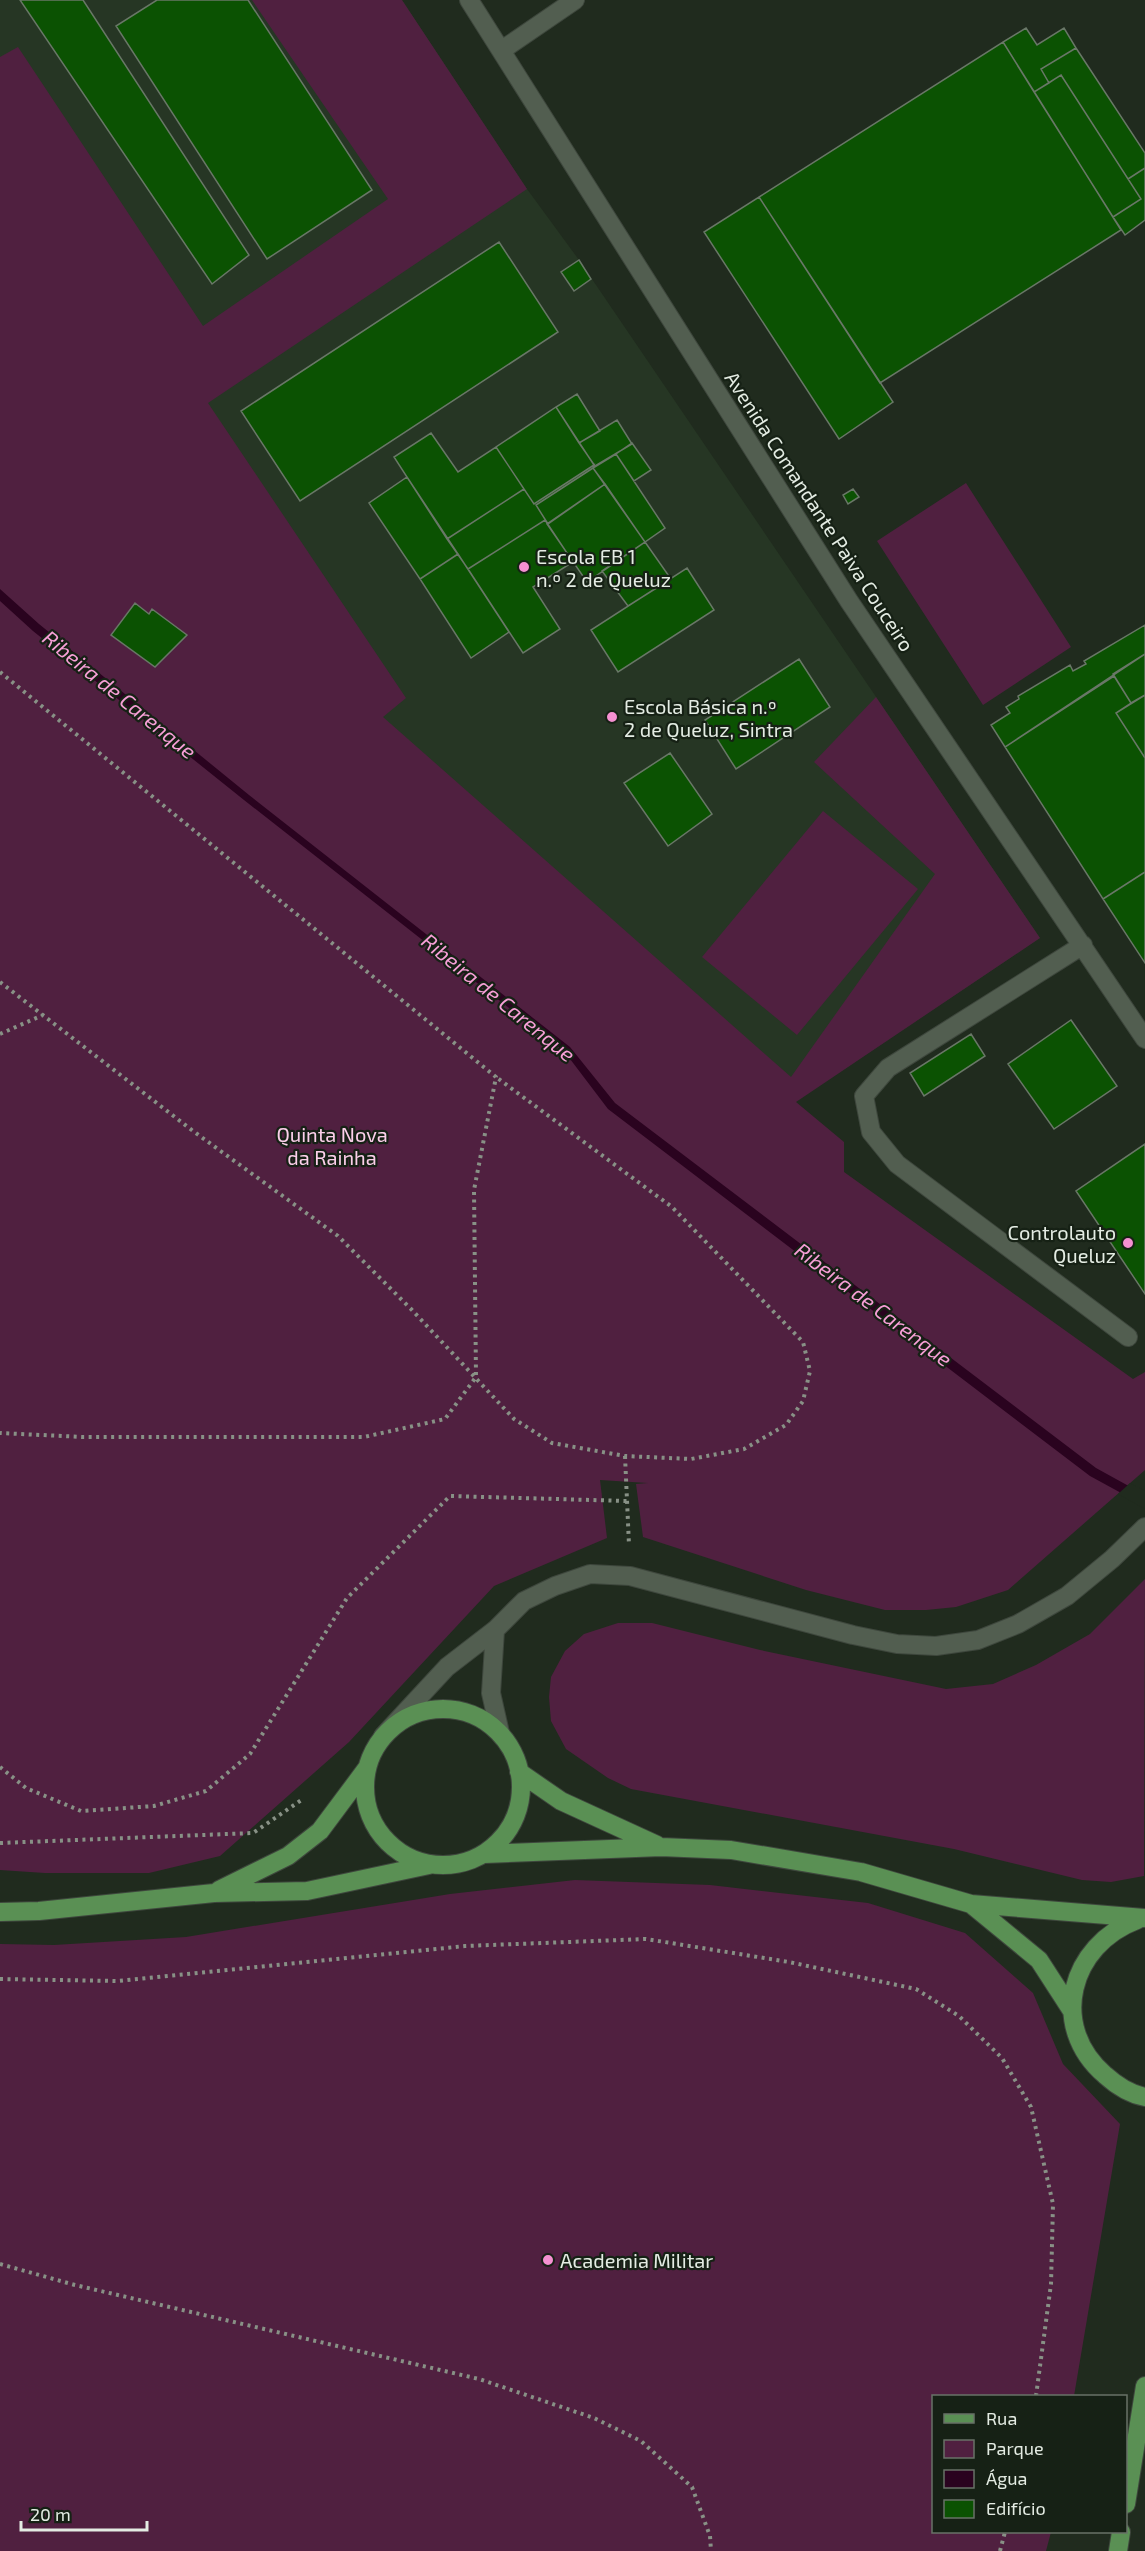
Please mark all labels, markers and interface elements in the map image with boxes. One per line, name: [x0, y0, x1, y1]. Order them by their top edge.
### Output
street label: Avenida Comandante Paiva Couceiro: [720, 367, 920, 655]
place label: Escola EB 1 n.º 2 de Queluz: [536, 544, 671, 591]
marker: Escola EB 1 n.º 2 de Queluz: [517, 560, 531, 574]
water label: Ribeira de Carenque: [38, 624, 202, 764]
place label: Escola Básica n.º 2 de Queluz, Sintra: [624, 694, 793, 741]
marker: Escola Básica n.º 2 de Queluz, Sintra: [605, 710, 619, 724]
water label: Ribeira de Carenque: [417, 927, 581, 1067]
park label: Quinta Nova da Rainha: [276, 1122, 388, 1169]
place label: Controlauto Queluz: [1008, 1220, 1116, 1267]
marker: Controlauto Queluz: [1121, 1236, 1135, 1250]
water label: Ribeira de Carenque: [791, 1237, 957, 1371]
place label: Academia Militar: [560, 2248, 713, 2272]
marker: Academia Militar: [541, 2253, 555, 2267]
legend: [932, 2395, 1127, 2533]
text: Rua: [986, 2407, 1017, 2429]
text: Parque: [986, 2437, 1044, 2459]
text: Água: [986, 2467, 1027, 2489]
scale bar: [21, 2494, 147, 2532]
text: Edifício: [986, 2497, 1046, 2519]
text: 20 m: [30, 2503, 71, 2525]

